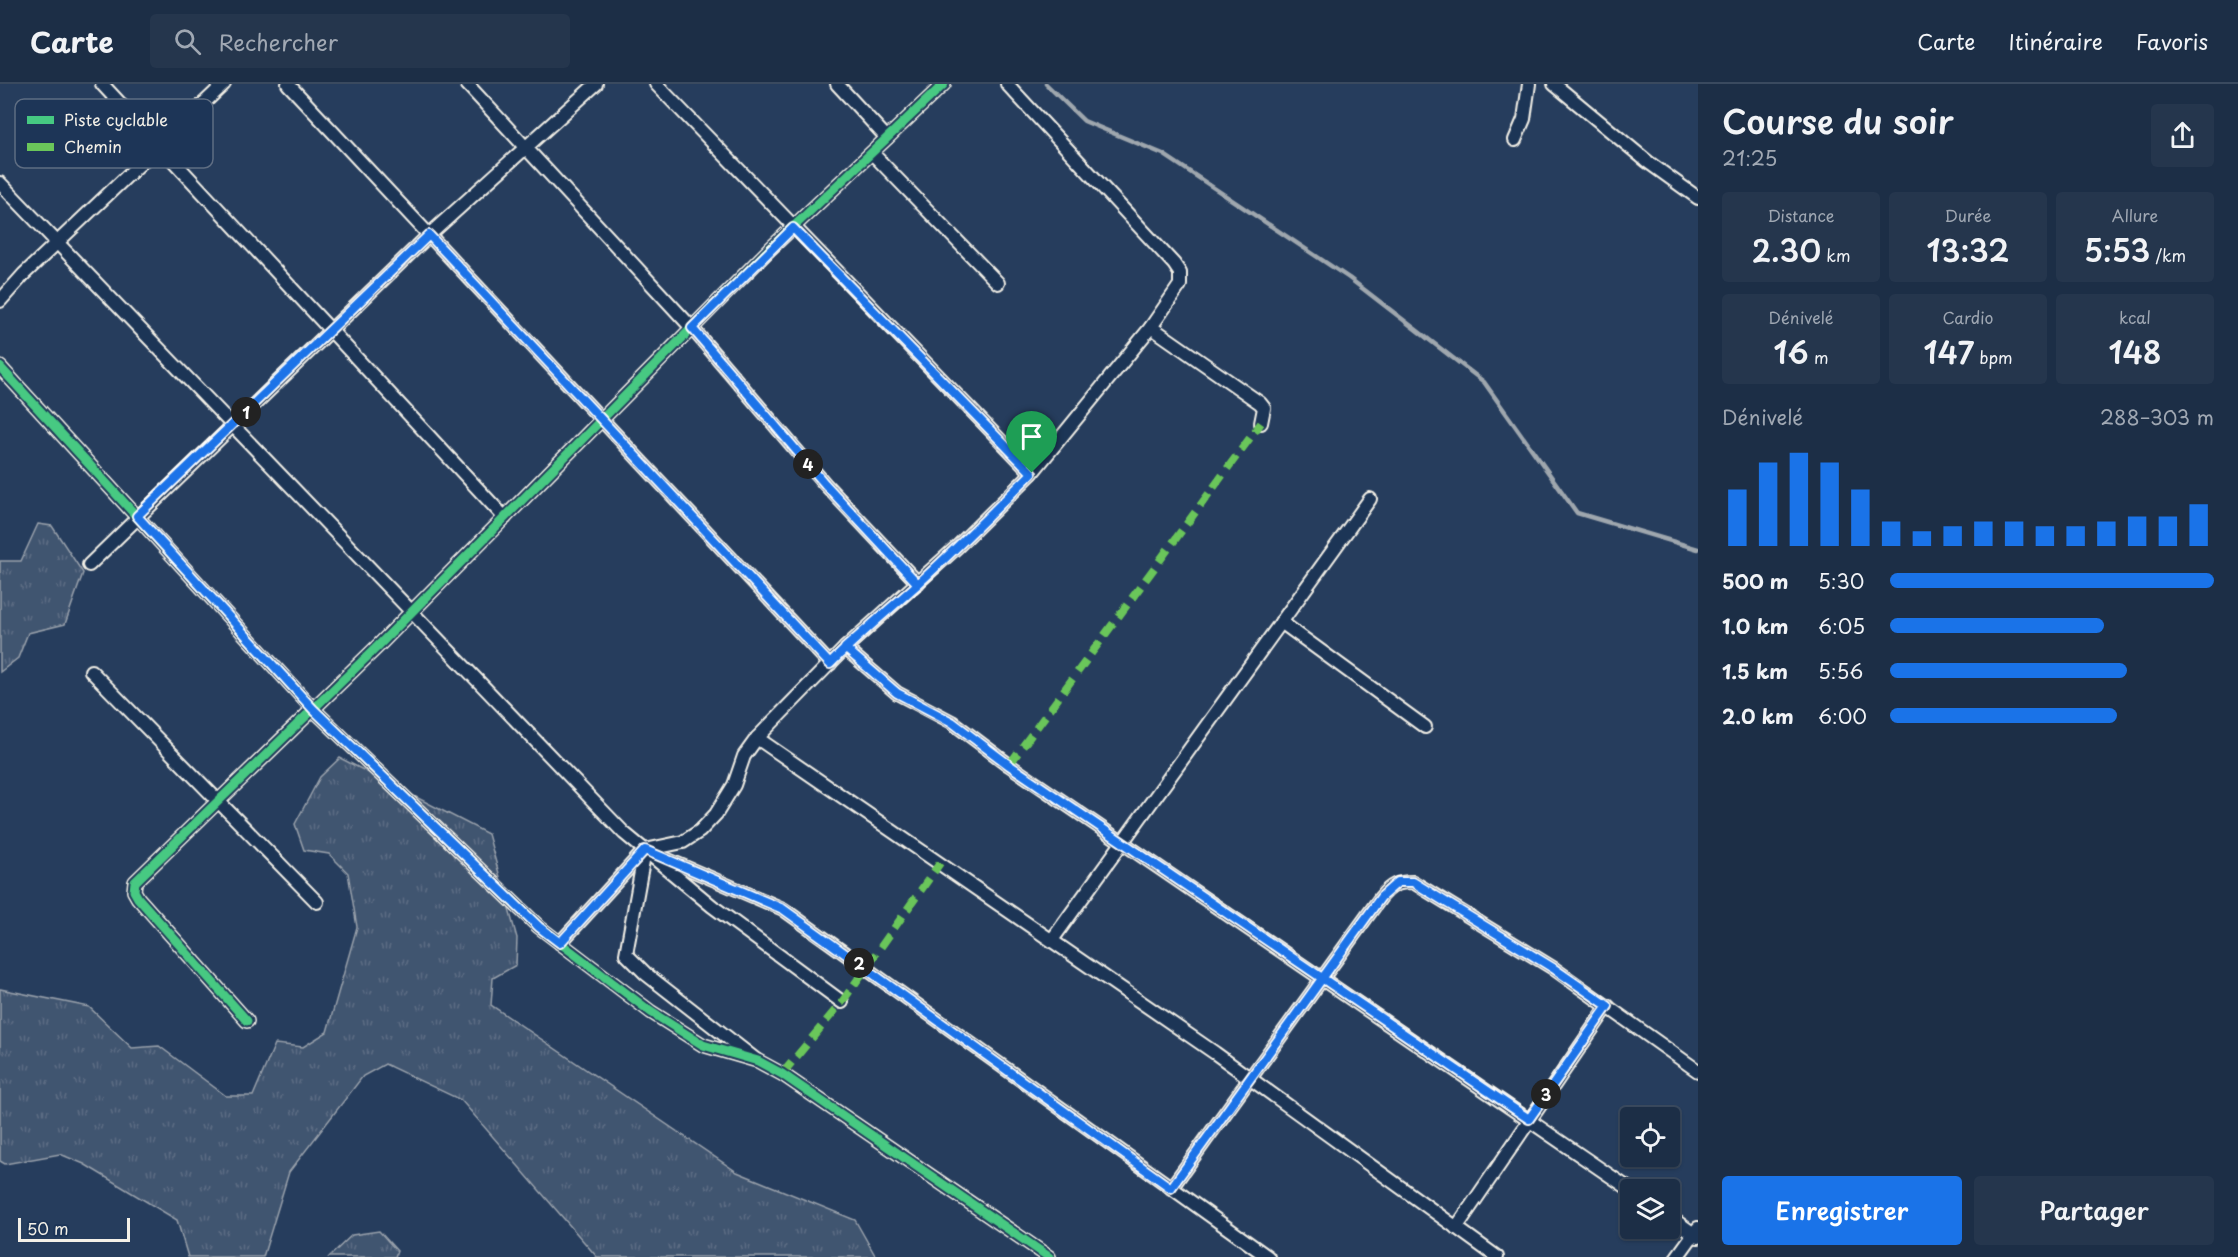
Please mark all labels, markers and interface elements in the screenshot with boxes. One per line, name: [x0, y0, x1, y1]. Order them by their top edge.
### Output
search box: [150, 14, 570, 68]
text: Carte: [30, 20, 114, 63]
icon: search: [171, 25, 204, 58]
text: Rechercher: [219, 25, 338, 58]
text: Carte: [1917, 25, 1976, 57]
text: Itinéraire: [2009, 25, 2103, 57]
text: Favoris: [2136, 25, 2208, 57]
text: Course du soir: [1722, 95, 1954, 145]
legend: [15, 99, 213, 168]
button: share: [2151, 104, 2214, 167]
text: Piste cyclable: [64, 107, 168, 131]
text: Chemin: [64, 134, 122, 158]
text: 21:25: [1722, 143, 1777, 173]
text: Distance: [1767, 203, 1835, 227]
text: Durée: [1945, 203, 1991, 227]
text: Allure: [2112, 203, 2158, 227]
text: 2.30: [1752, 227, 1821, 272]
text: 13:32: [1927, 227, 2009, 272]
text: 5:53: [2084, 227, 2150, 272]
text: km: [1821, 243, 1850, 267]
text: /km: [2150, 243, 2186, 267]
text: Dénivelé: [1769, 305, 1833, 329]
text: Cardio: [1943, 305, 1993, 329]
text: kcal: [2119, 305, 2151, 329]
text: 16: [1774, 329, 1809, 374]
text: 147: [1923, 329, 1974, 374]
text: 148: [2108, 329, 2162, 374]
text: m: [1809, 345, 1828, 369]
text: bpm: [1974, 345, 2013, 369]
pin: 1: [231, 397, 261, 427]
text: 1: [242, 400, 250, 424]
text: Dénivelé: [1722, 402, 1803, 432]
text: 288–303 m: [2100, 402, 2214, 432]
pin: [1006, 411, 1057, 473]
icon: arrive: [1015, 420, 1048, 453]
pin: 4: [793, 449, 823, 479]
text: 4: [803, 452, 813, 476]
text: 500 m: [1722, 566, 1789, 596]
text: 5:30: [1818, 566, 1864, 596]
text: 1.0 km: [1722, 611, 1789, 641]
text: 6:05: [1818, 611, 1865, 641]
text: 1.5 km: [1722, 656, 1788, 686]
text: 5:56: [1818, 656, 1863, 686]
text: 2.0 km: [1722, 701, 1794, 731]
text: 6:00: [1818, 701, 1867, 731]
pin: 2: [844, 948, 874, 978]
text: 2: [853, 951, 865, 975]
pin: 3: [1531, 1079, 1561, 1109]
text: 3: [1541, 1082, 1551, 1106]
map controls: [1620, 1107, 1680, 1239]
button: locate: [1620, 1107, 1680, 1167]
button: Enregistrer: [1722, 1176, 1962, 1245]
button: Partager: [1974, 1176, 2214, 1245]
button: layers: [1620, 1179, 1680, 1239]
scale bar: [18, 1215, 130, 1242]
text: 50 m: [27, 1216, 68, 1240]

